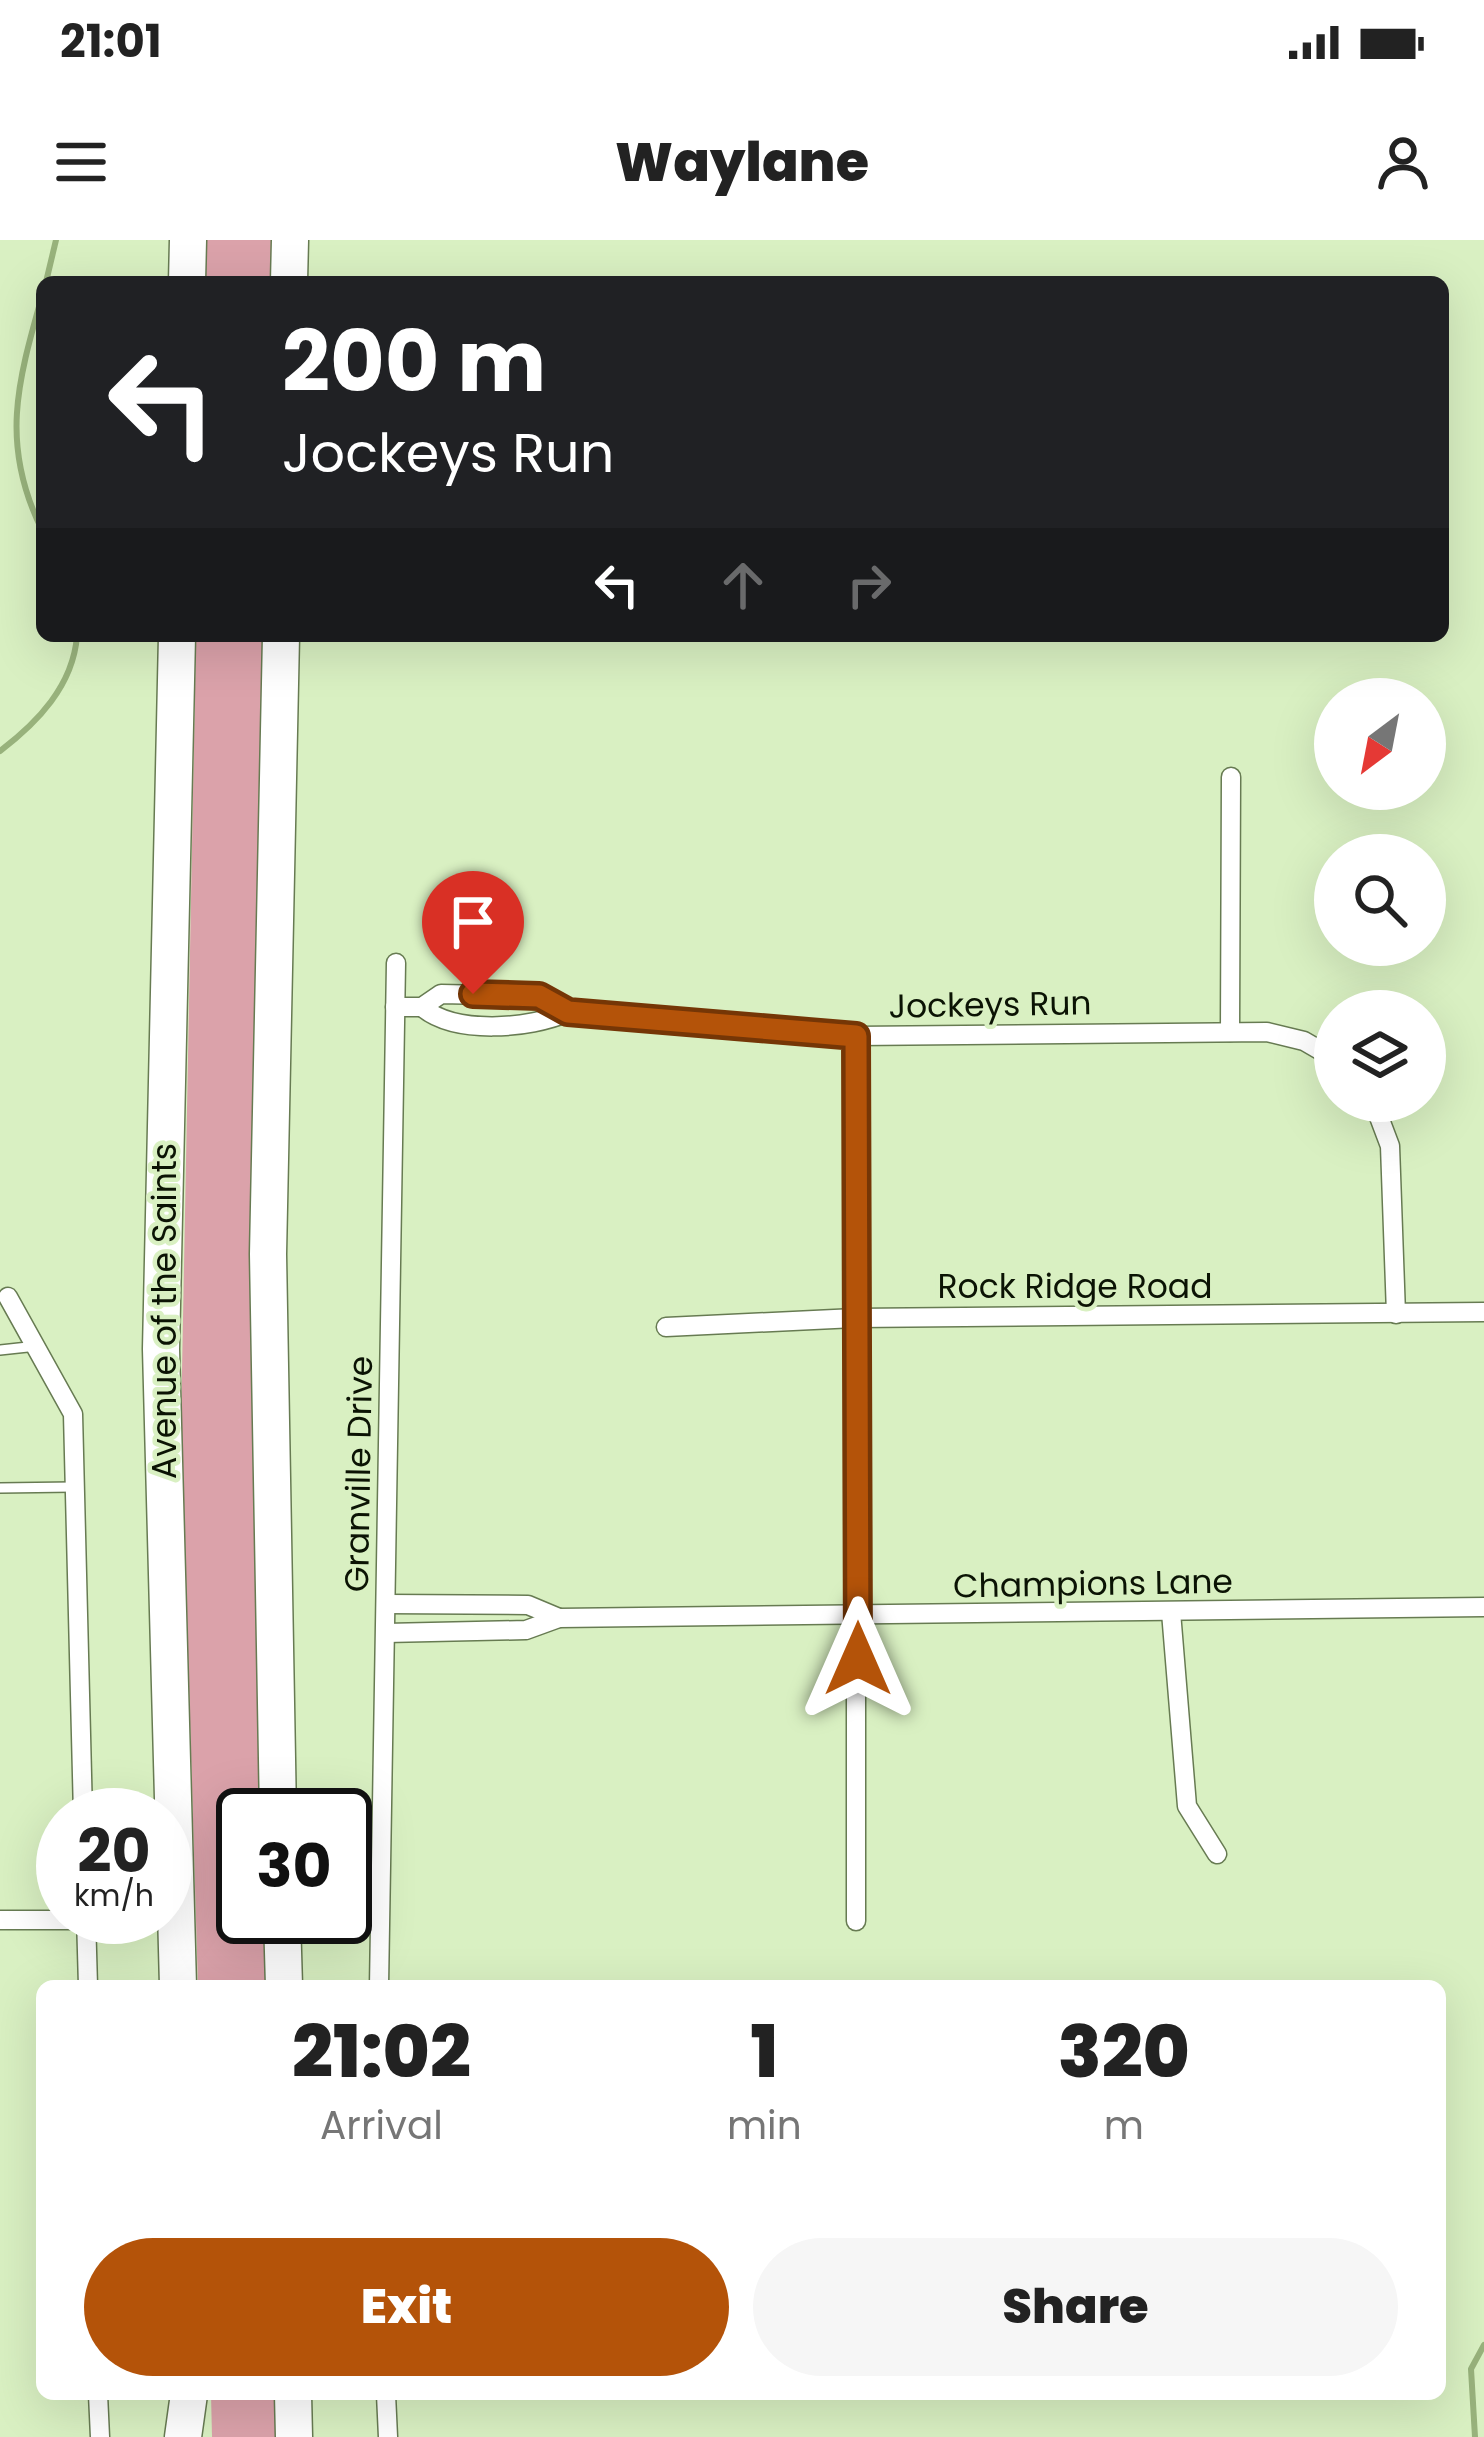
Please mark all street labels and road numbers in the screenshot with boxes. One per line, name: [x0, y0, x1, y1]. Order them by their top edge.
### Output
street label: Jockeys Run: [888, 979, 1092, 1030]
street label: Avenue of the Saints: [141, 1143, 188, 1479]
street label: Rock Ridge Road: [938, 1263, 1212, 1310]
street label: Granville Drive: [333, 1355, 384, 1593]
street label: Champions Lane: [953, 1558, 1233, 1609]

